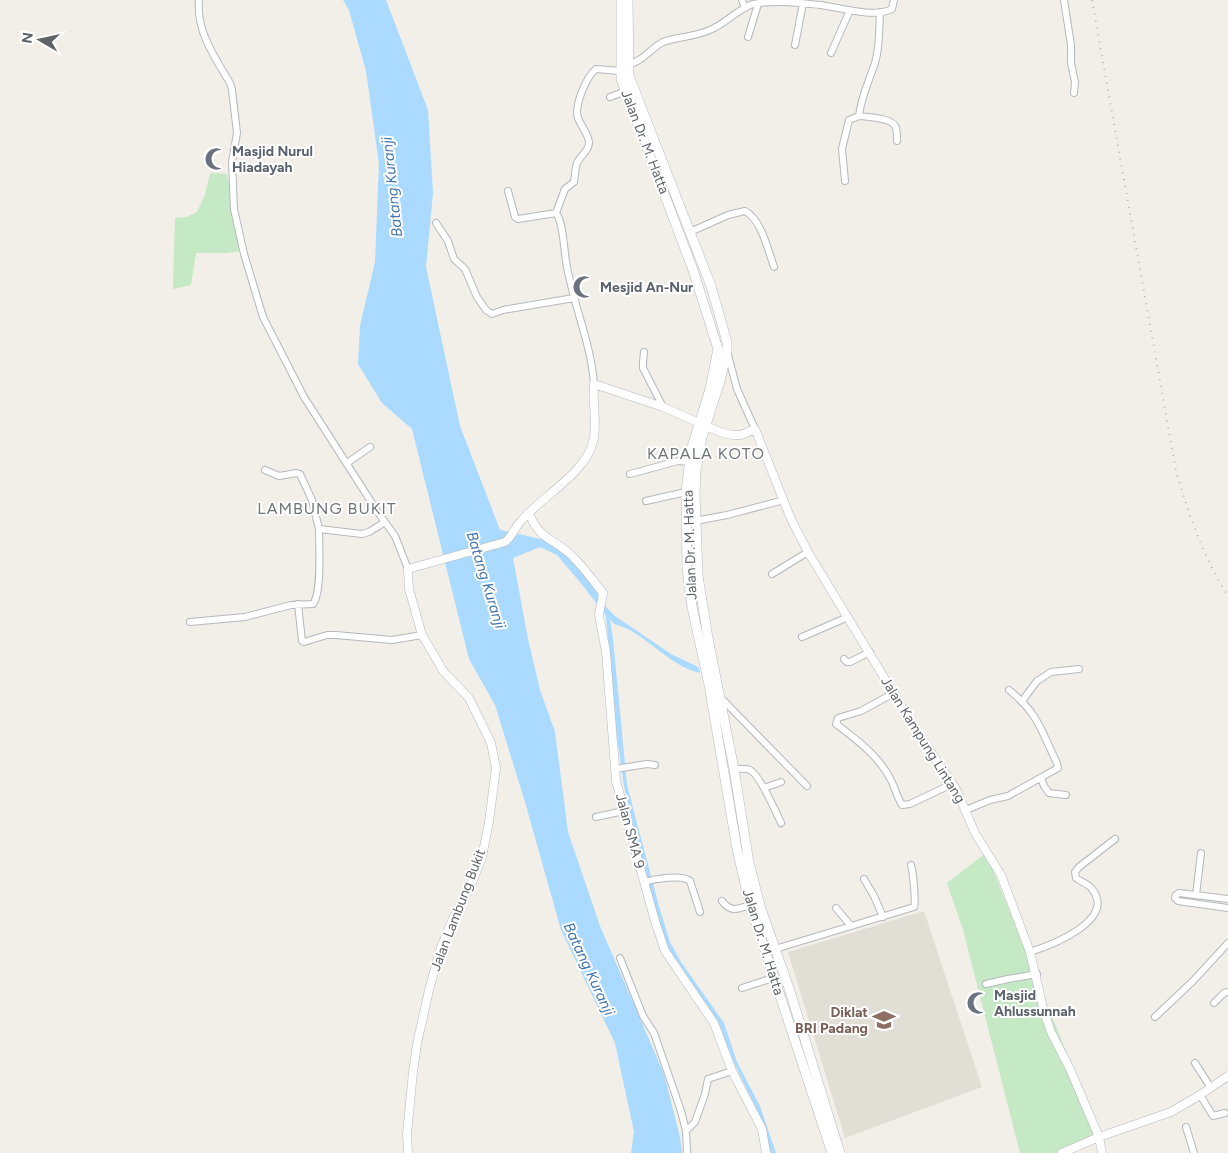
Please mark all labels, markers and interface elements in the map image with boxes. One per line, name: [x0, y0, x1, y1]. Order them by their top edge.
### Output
north arrow: [15, 15, 65, 65]
text: N: [18, 31, 37, 45]
street label: Jalan Dr. M. Hatta: [617, 88, 673, 196]
water label: Batang Kuranji: [378, 136, 406, 238]
place label: Masjid Nurul Hiadayah: [232, 143, 313, 176]
mosque icon: Masjid Nurul Hiadayah: [203, 146, 229, 172]
mosque icon: Mesjid An-Nur: [571, 274, 597, 300]
place label: Mesjid An-Nur: [600, 279, 694, 296]
district label: KAPALA KOTO: [647, 444, 765, 463]
street label: Jalan Dr. M. Hatta: [680, 490, 700, 600]
district label: LAMBUNG BUKIT: [257, 499, 397, 518]
water label: Batang Kuranji: [463, 529, 509, 631]
street label: Jalan Kampung Lintang: [877, 674, 969, 806]
street label: Jalan SMA 9: [612, 792, 648, 871]
street label: Jalan Lambung Bukit: [427, 847, 489, 973]
street label: Jalan Dr. M. Hatta: [739, 887, 787, 997]
water label: Batang Kuranji: [560, 920, 619, 1019]
place label: Masjid Ahlussunnah: [994, 987, 1076, 1020]
mosque icon: Masjid Ahlussunnah: [965, 990, 991, 1016]
place label: Diklat BRI Padang: [795, 1004, 868, 1037]
school or university icon: Diklat BRI Padang: [871, 1007, 897, 1033]

